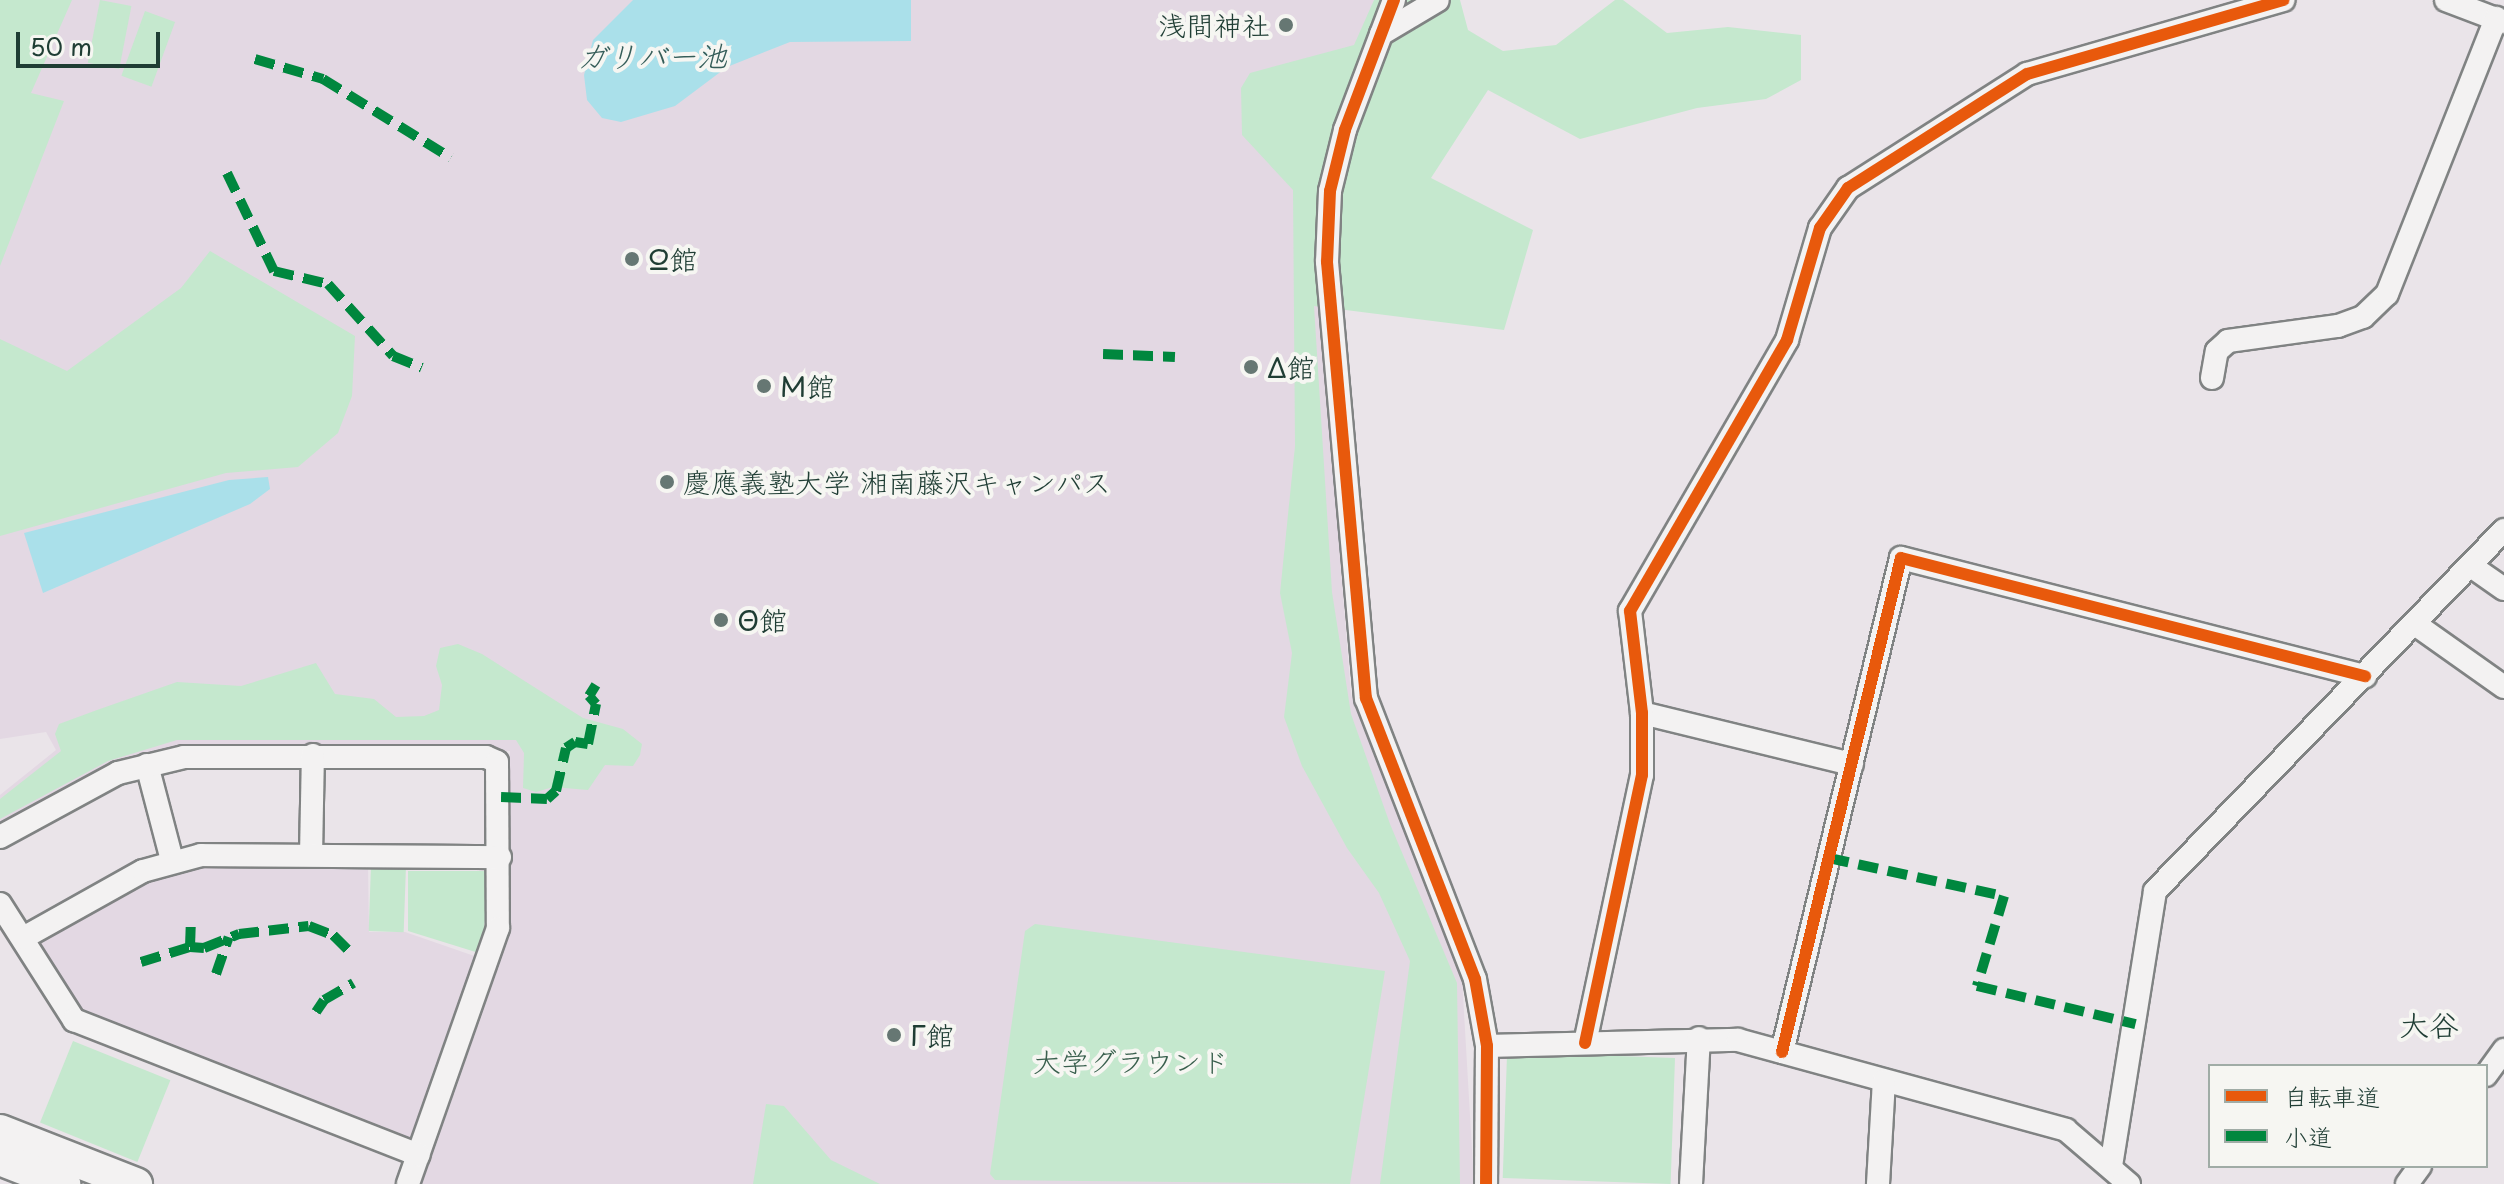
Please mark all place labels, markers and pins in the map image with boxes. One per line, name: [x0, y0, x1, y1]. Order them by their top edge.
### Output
place label: 浅間神社: [1158, 8, 1270, 42]
marker: 浅間神社: [1277, 16, 1295, 34]
place label: Ω館: [648, 242, 697, 276]
marker: Ω館: [623, 250, 641, 268]
place label: Δ館: [1267, 350, 1315, 384]
marker: Δ館: [1242, 358, 1260, 376]
place label: Μ館: [780, 369, 834, 403]
marker: Μ館: [755, 377, 773, 395]
place label: 慶應義塾大学 湘南藤沢キャンパス: [683, 465, 1112, 499]
marker: 慶應義塾大学 湘南藤沢キャンパス: [658, 473, 676, 491]
place label: Θ館: [737, 603, 787, 637]
marker: Θ館: [712, 611, 730, 629]
place label: Γ館: [910, 1018, 954, 1052]
marker: Γ館: [885, 1026, 903, 1044]

